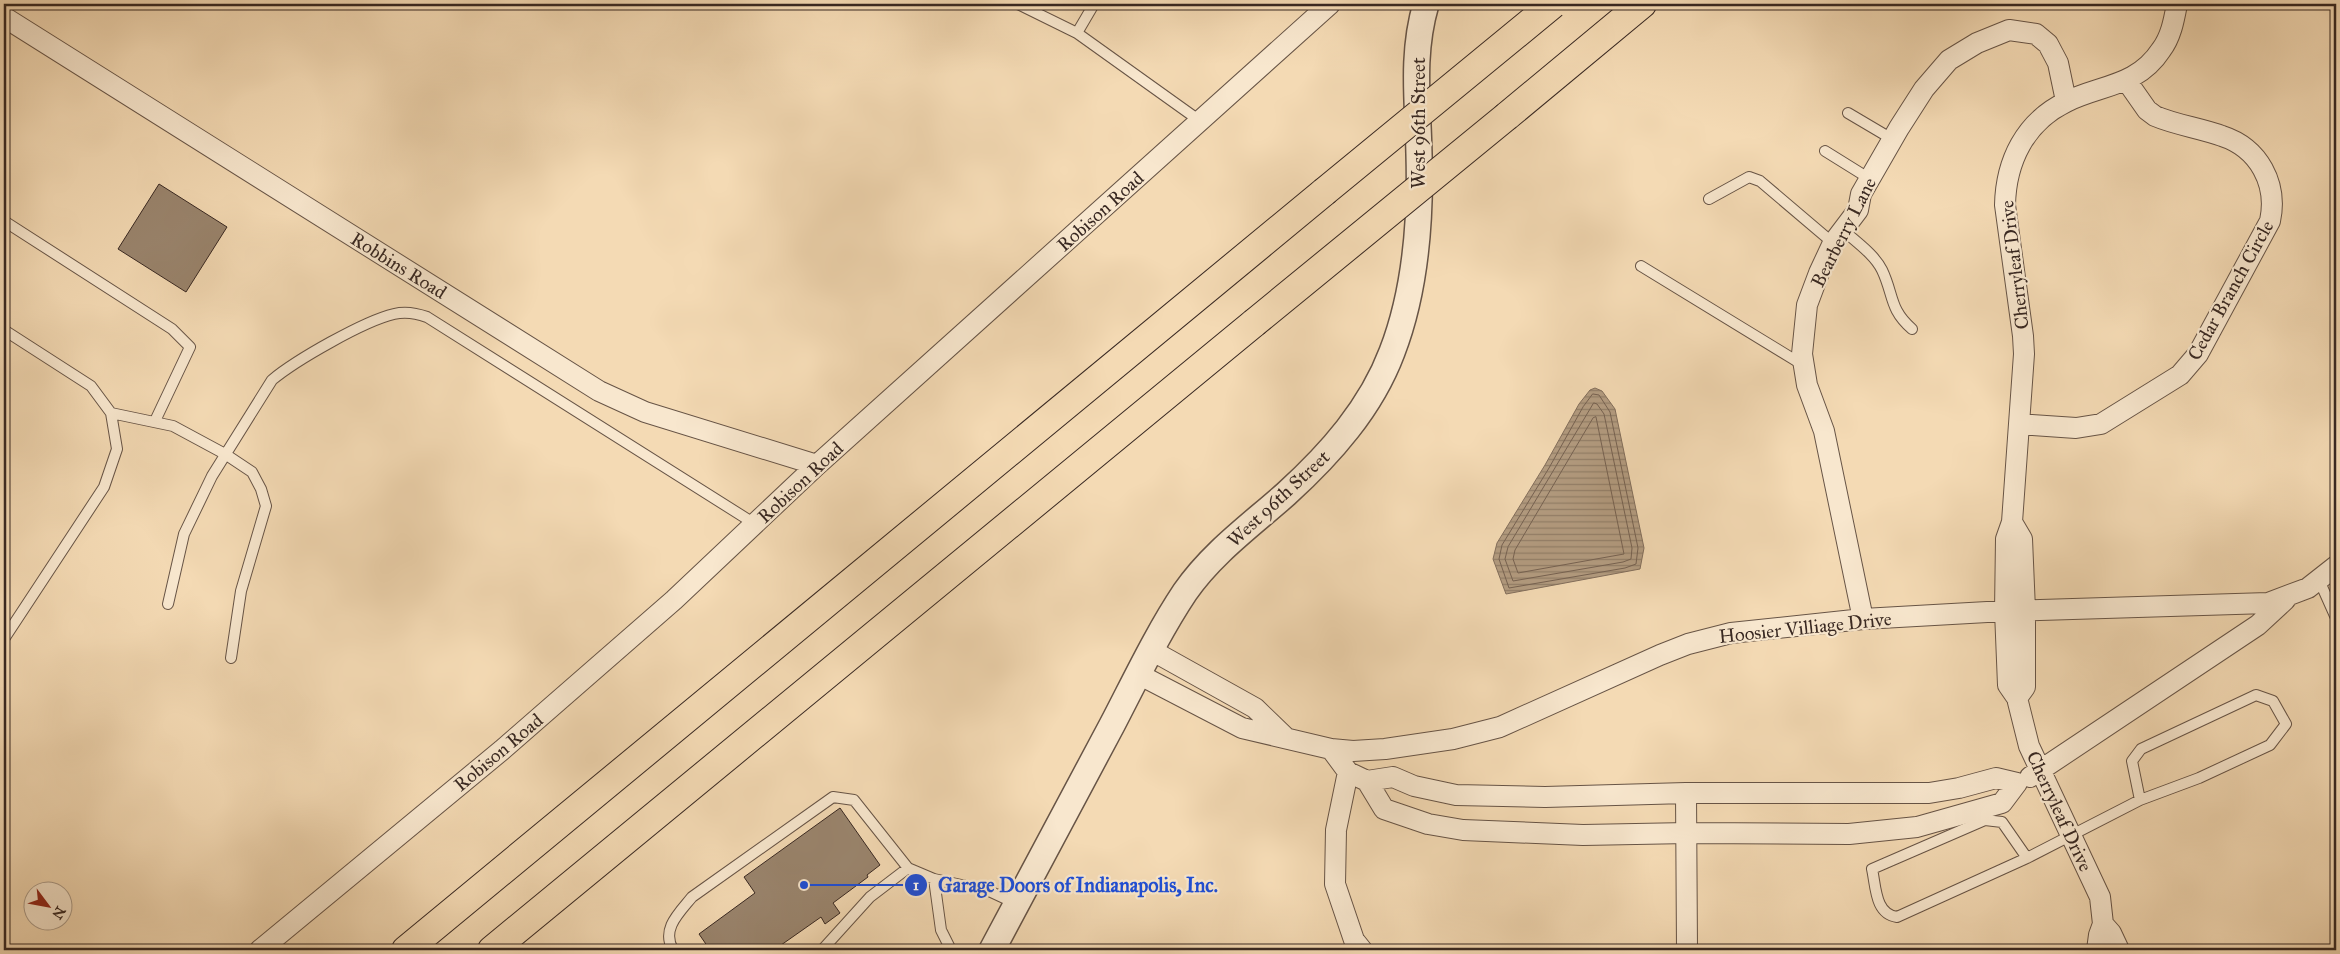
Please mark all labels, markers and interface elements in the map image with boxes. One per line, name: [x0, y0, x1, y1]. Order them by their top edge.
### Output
street label: West 96th Street: [1407, 57, 1430, 189]
street label: Robison Road: [1052, 166, 1149, 256]
street label: Bearberry Lane: [1806, 173, 1881, 291]
street label: Cherryleaf Drive: [1995, 199, 2034, 331]
street label: Cedar Branch Circle: [2182, 216, 2278, 364]
street label: Robbins Road: [347, 227, 451, 304]
street label: Robison Road: [753, 437, 848, 528]
street label: West 96th Street: [1222, 445, 1334, 552]
street label: Hoosier Villiage Drive: [1718, 607, 1893, 649]
street label: Robison Road: [449, 708, 548, 796]
street label: Cherryleaf Drive: [2022, 747, 2097, 875]
callout: Garage Doors of Indianapolis, Inc.: [904, 868, 1228, 903]
text: Garage Doors of Indianapolis, Inc.: [938, 873, 1218, 898]
text: 1: [913, 876, 919, 894]
north arrow: [22, 882, 72, 932]
text: N: [48, 903, 69, 922]

